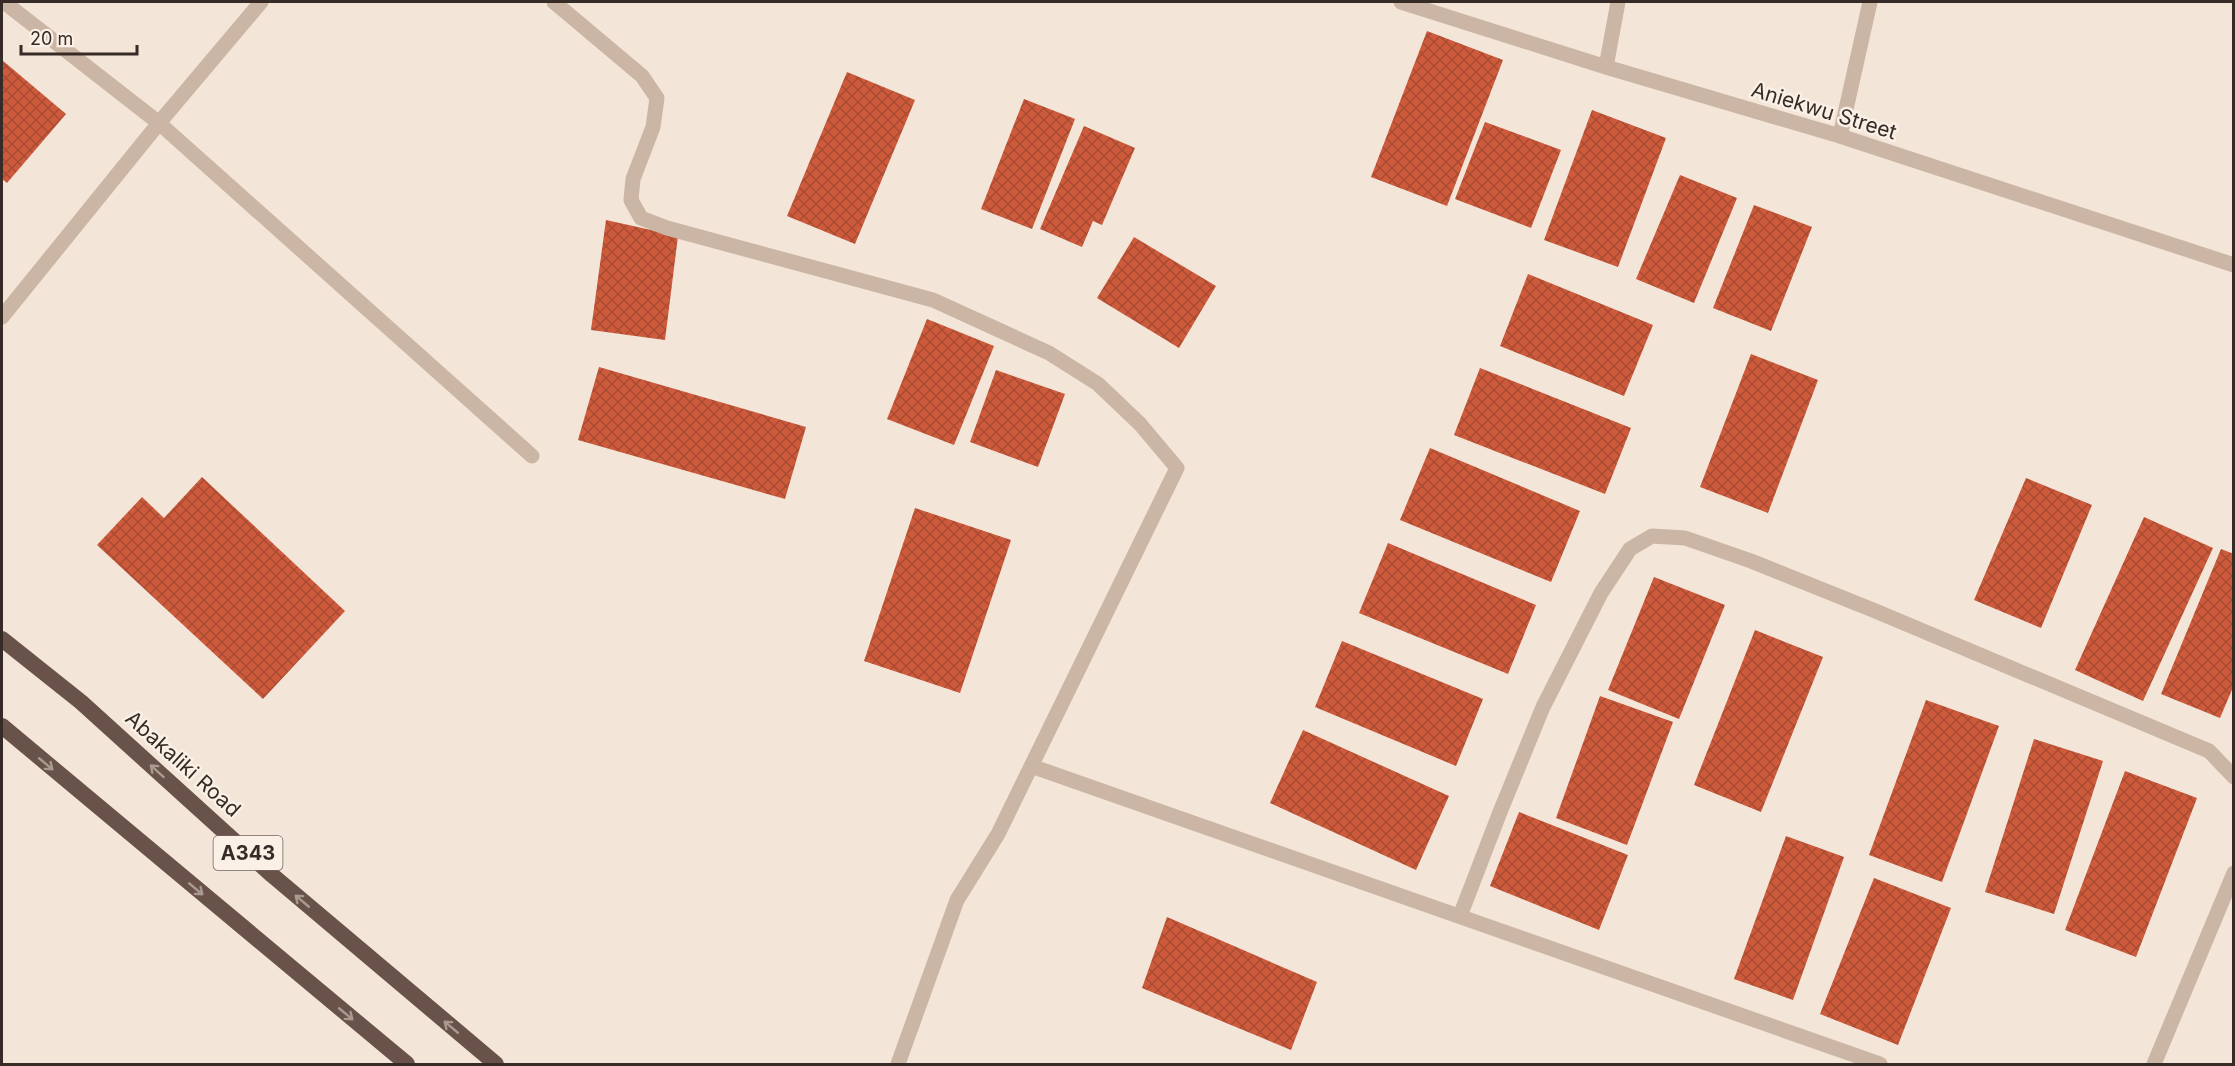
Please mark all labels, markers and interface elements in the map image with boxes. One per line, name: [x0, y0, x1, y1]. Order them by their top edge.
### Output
scale bar: [21, 18, 136, 56]
text: 20 m: [30, 28, 73, 49]
street label: Aniekwu Street: [1749, 77, 1900, 145]
street label: Abakaliki Road: [121, 705, 246, 822]
one-way arrow: [38, 757, 53, 771]
one-way arrow: [150, 764, 165, 778]
road number: A343: [214, 836, 282, 870]
one-way arrow: [188, 882, 204, 895]
one-way arrow: [295, 894, 310, 908]
one-way arrow: [338, 1007, 354, 1020]
one-way arrow: [444, 1020, 459, 1034]

